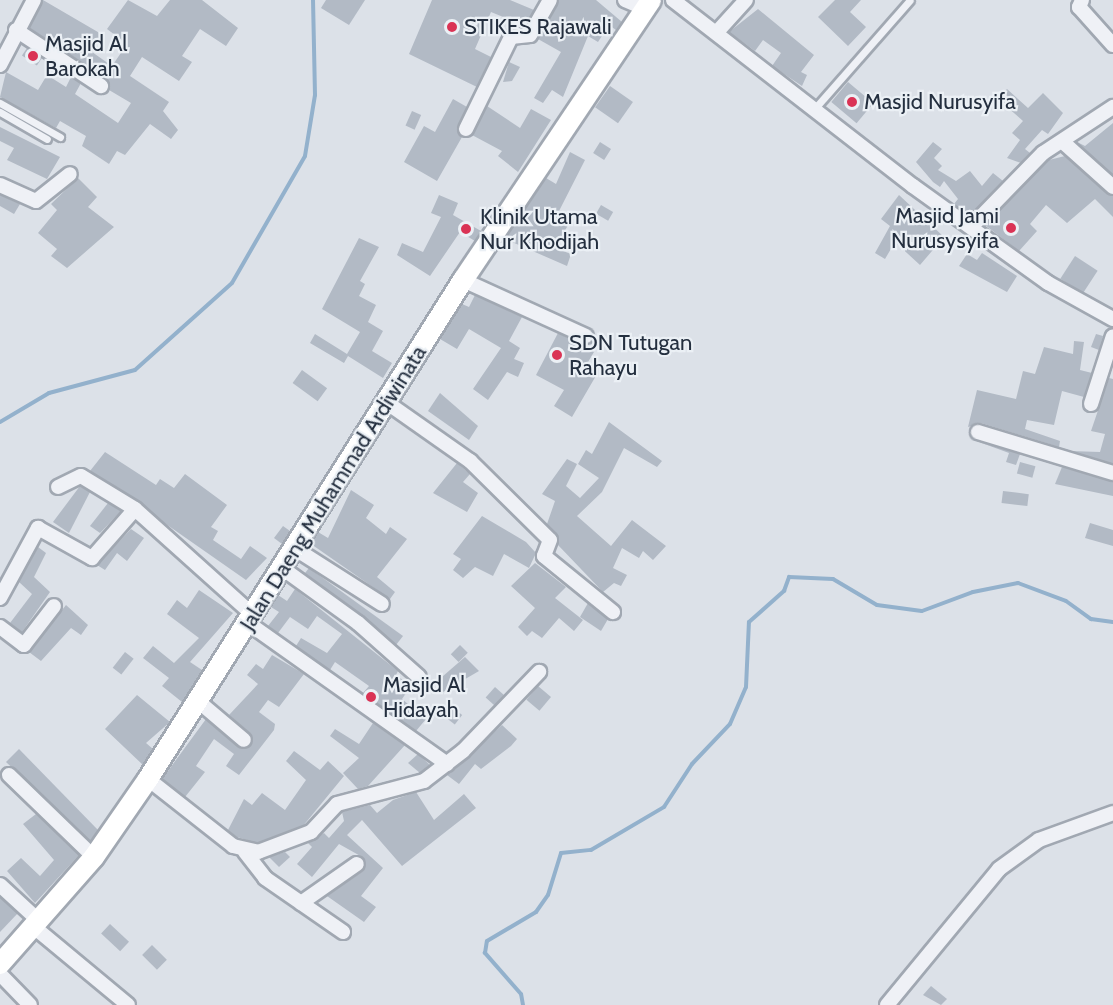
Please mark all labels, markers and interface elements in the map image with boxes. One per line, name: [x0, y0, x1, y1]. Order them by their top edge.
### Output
place label: STIKES Rajawali: [464, 14, 612, 40]
marker: STIKES Rajawali: [445, 20, 459, 34]
place label: Masjid Al Barokah: [45, 30, 127, 82]
marker: Masjid Al Barokah: [26, 49, 40, 63]
place label: Masjid Nurusyifa: [864, 89, 1016, 115]
marker: Masjid Nurusyifa: [845, 95, 859, 109]
place label: Masjid Jami Nurusysyifa: [891, 202, 999, 254]
place label: Klinik Utama Nur Khodijah: [480, 203, 599, 254]
marker: Klinik Utama Nur Khodijah: [457, 220, 475, 238]
marker: Masjid Jami Nurusysyifa: [1004, 221, 1018, 235]
place label: SDN Tutugan Rahayu: [569, 329, 692, 380]
street label: Jalan Daeng Muhammad Ardiwinata: [234, 341, 432, 635]
marker: SDN Tutugan Rahayu: [550, 348, 564, 362]
place label: Masjid Al Hidayah: [383, 671, 465, 722]
marker: Masjid Al Hidayah: [364, 690, 378, 704]

